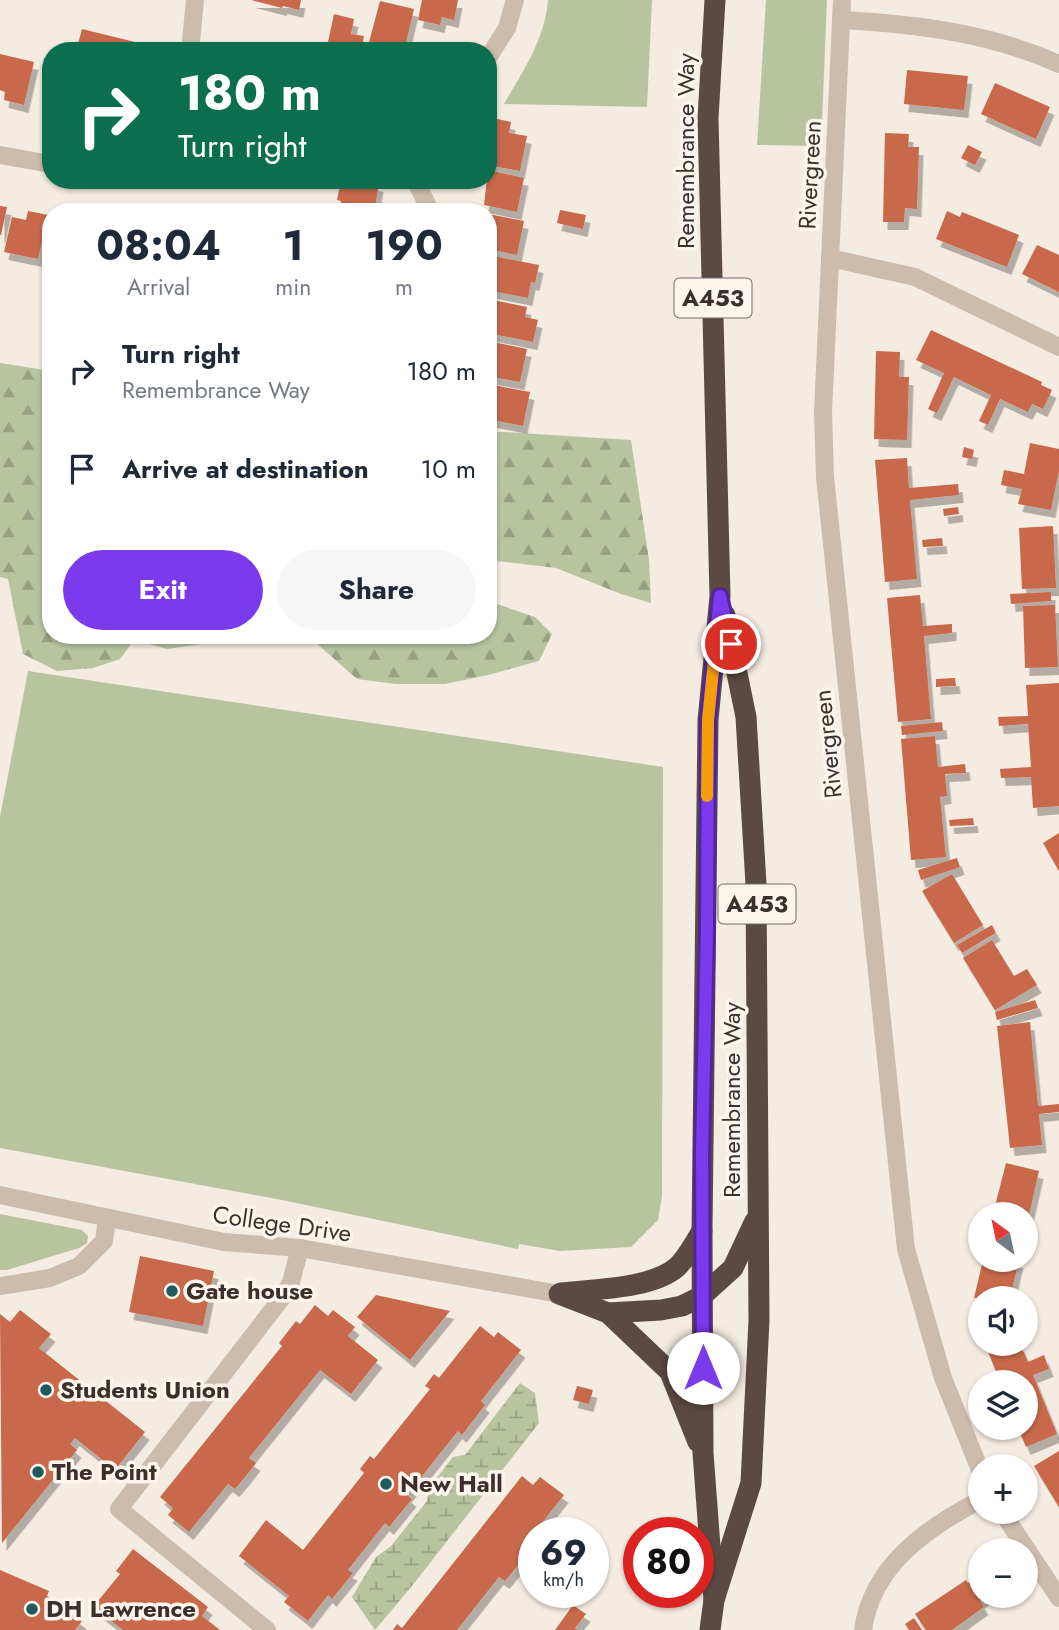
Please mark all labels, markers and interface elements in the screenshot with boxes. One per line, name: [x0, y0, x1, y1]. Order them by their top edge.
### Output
street label: Remembrance Way: [668, 53, 703, 249]
text: 180 m: [178, 58, 321, 128]
icon: right: [63, 70, 154, 161]
street label: Rivergreen: [789, 120, 830, 230]
text: Turn right: [178, 123, 307, 169]
text: 08:04: [96, 215, 221, 276]
text: 1: [283, 215, 304, 276]
text: 190: [365, 215, 443, 276]
text: Arrival: [127, 270, 190, 304]
text: min: [275, 270, 311, 304]
text: m: [395, 270, 413, 304]
road number: A453: [674, 278, 752, 318]
text: Turn right: [122, 335, 240, 373]
icon: right: [63, 352, 101, 390]
text: 180 m: [406, 352, 476, 390]
text: Remembrance Way: [122, 373, 310, 407]
icon: arrive: [63, 450, 101, 488]
text: Arrive at destination: [122, 450, 369, 488]
text: 10 m: [421, 450, 476, 488]
button: Exit: [63, 550, 263, 630]
button: Share: [277, 550, 476, 630]
pin: [701, 614, 761, 674]
icon: arrive: [712, 625, 750, 663]
street label: Rivergreen: [804, 688, 851, 800]
road number: A453: [718, 884, 796, 923]
street label: Remembrance Way: [714, 1002, 749, 1198]
street label: College Drive: [211, 1196, 354, 1251]
north arrow: [968, 1202, 1038, 1272]
map controls: [968, 1202, 1038, 1608]
place label: Gate house: [186, 1273, 313, 1308]
marker: Gate house: [164, 1283, 180, 1299]
button: sound: [968, 1286, 1038, 1356]
position arrow: [666, 1331, 740, 1405]
button: layers: [968, 1370, 1038, 1440]
place label: Students Union: [60, 1372, 230, 1407]
marker: Students Union: [38, 1382, 54, 1398]
place label: The Point: [52, 1454, 157, 1489]
button: +: [968, 1454, 1038, 1524]
marker: The Point: [30, 1464, 46, 1480]
place label: New Hall: [400, 1466, 503, 1501]
marker: New Hall: [378, 1476, 394, 1492]
speed limit sign: 80: [623, 1517, 714, 1608]
text: 69: [540, 1528, 587, 1578]
button: −: [968, 1538, 1038, 1608]
text: km/h: [543, 1567, 584, 1593]
place label: DH Lawrence: [46, 1591, 196, 1626]
marker: DH Lawrence: [24, 1601, 40, 1617]

